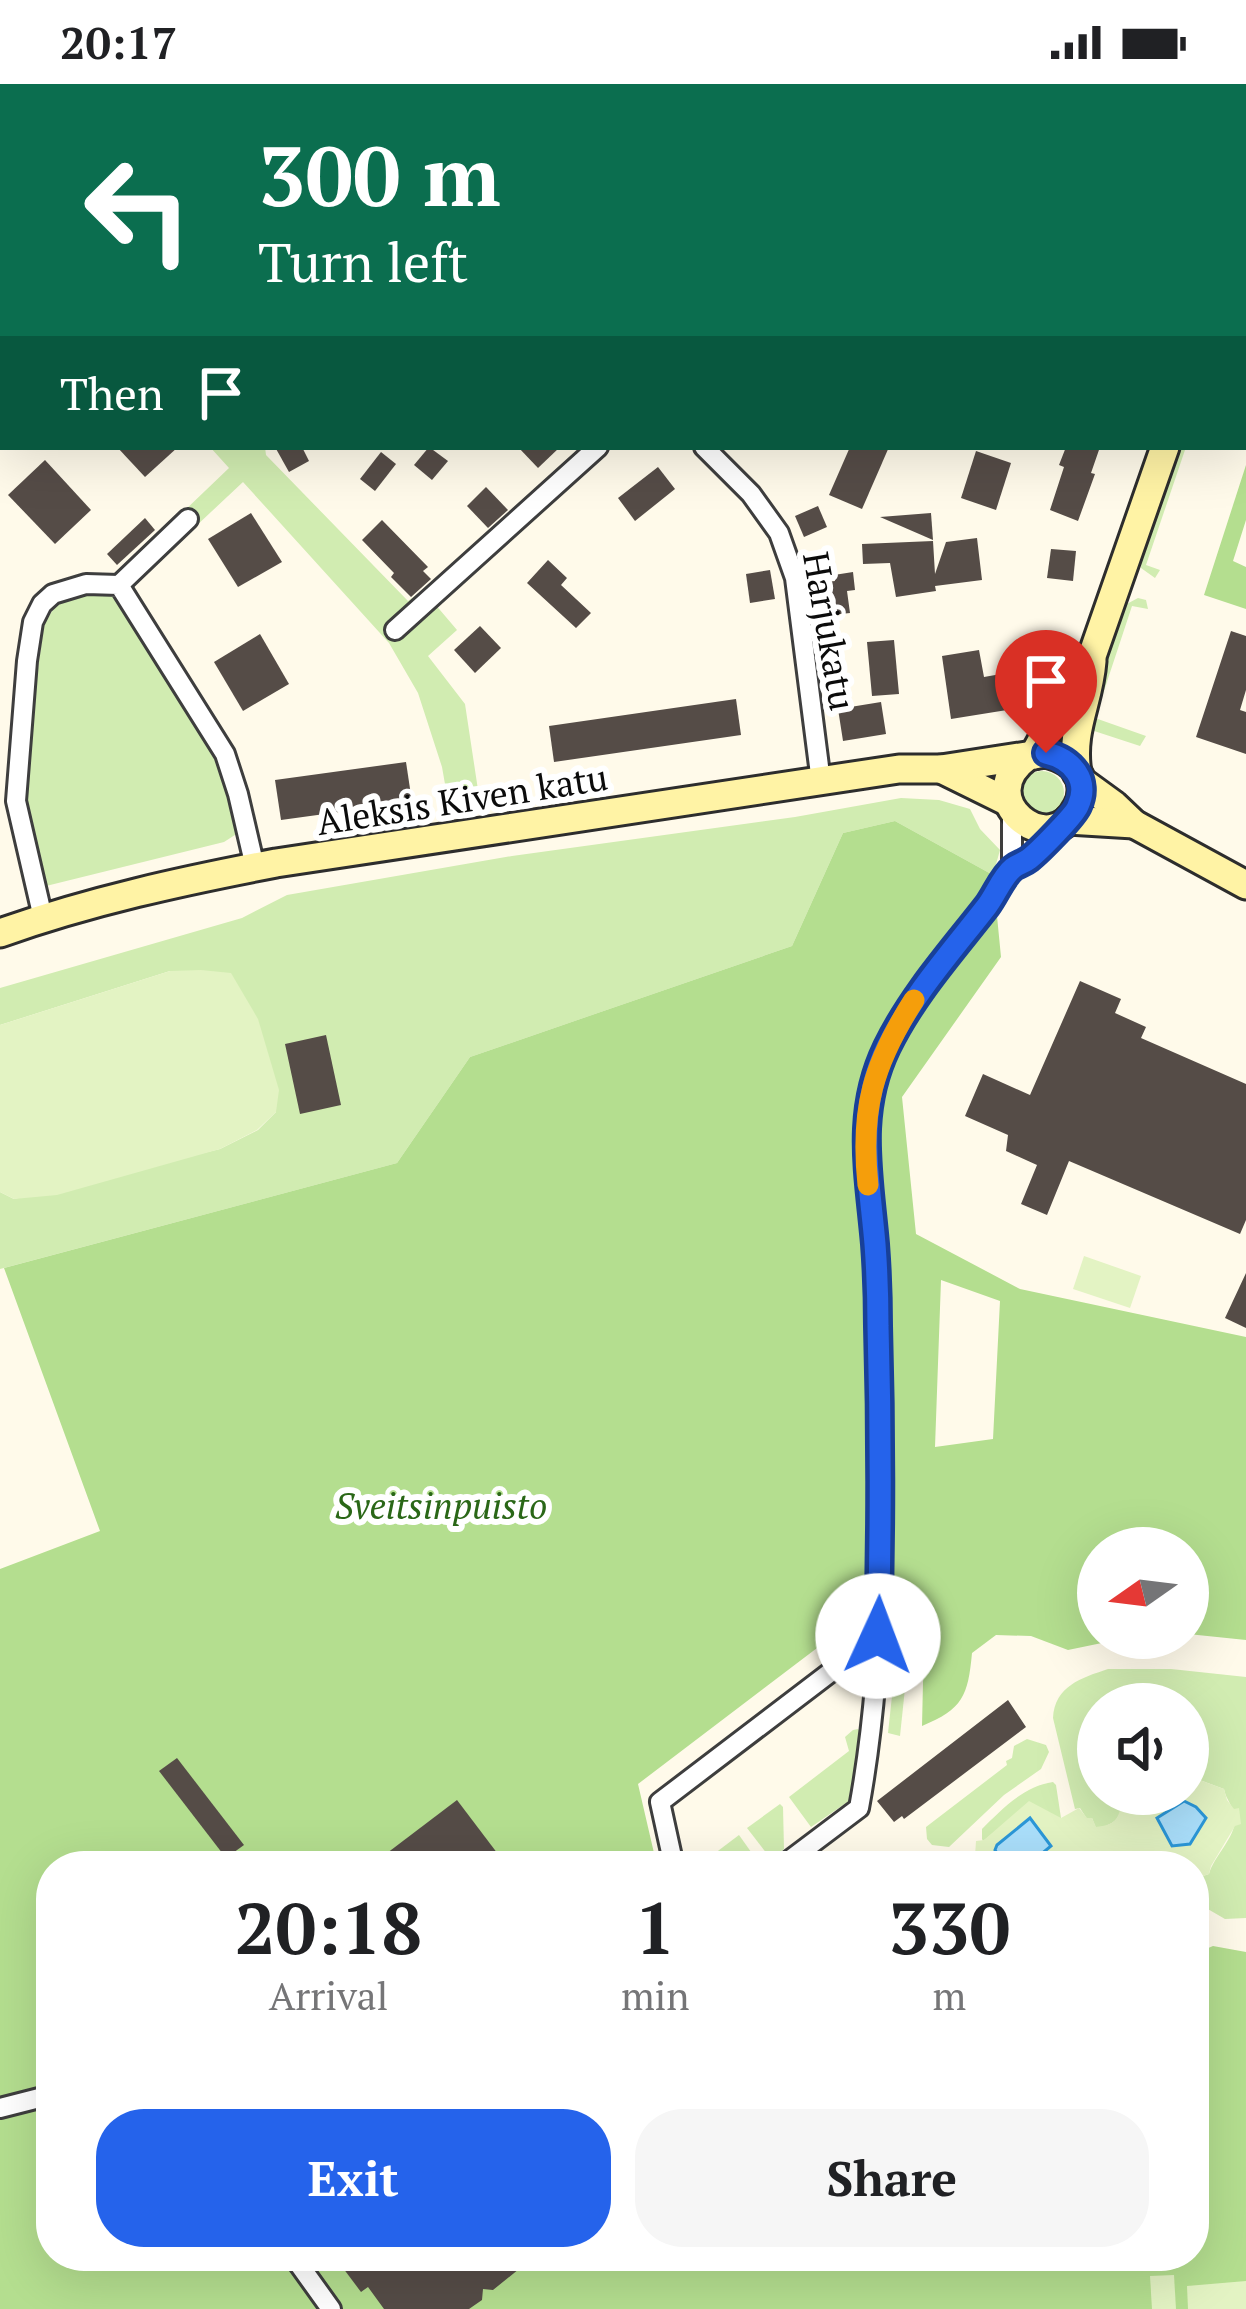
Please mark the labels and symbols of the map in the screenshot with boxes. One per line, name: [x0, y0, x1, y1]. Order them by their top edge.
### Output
street label: Harjukatu: [793, 548, 867, 714]
pin: [995, 630, 1097, 753]
street label: Aleksis Kiven katu: [313, 753, 611, 845]
park label: Sveitsinpuisto: [335, 1482, 547, 1529]
north arrow: [1077, 1527, 1209, 1659]
position arrow: [815, 1573, 941, 1699]

